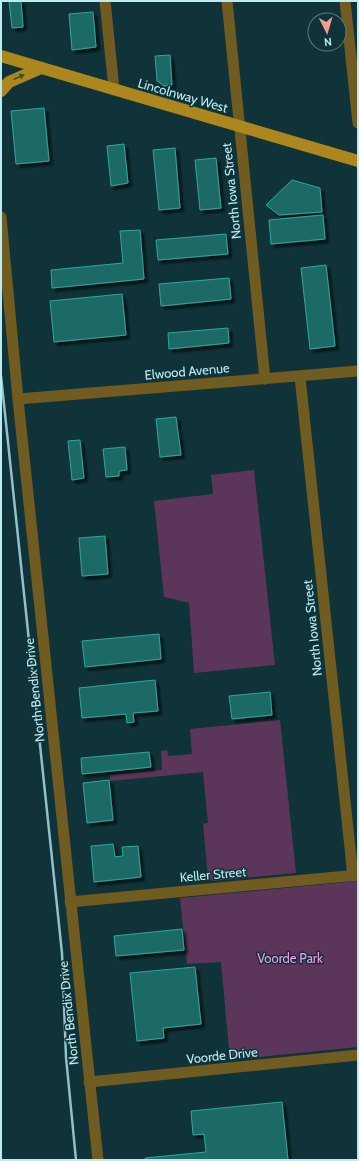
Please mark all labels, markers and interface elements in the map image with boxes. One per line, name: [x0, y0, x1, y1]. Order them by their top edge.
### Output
north arrow: [307, 12, 347, 52]
text: N: [323, 35, 332, 49]
one-way arrow: [14, 74, 25, 80]
street label: Lincolnway West: [136, 75, 230, 116]
street label: North Iowa Street: [218, 141, 244, 240]
street label: Elwood Avenue: [144, 359, 230, 383]
street label: North Iowa Street: [299, 578, 325, 677]
street label: North Bendix Drive: [21, 637, 47, 743]
street label: Keller Street: [179, 863, 248, 885]
park label: Voorde Park: [257, 950, 323, 966]
street label: North Bendix Drive: [55, 960, 81, 1066]
street label: Voorde Drive: [186, 1043, 259, 1067]

